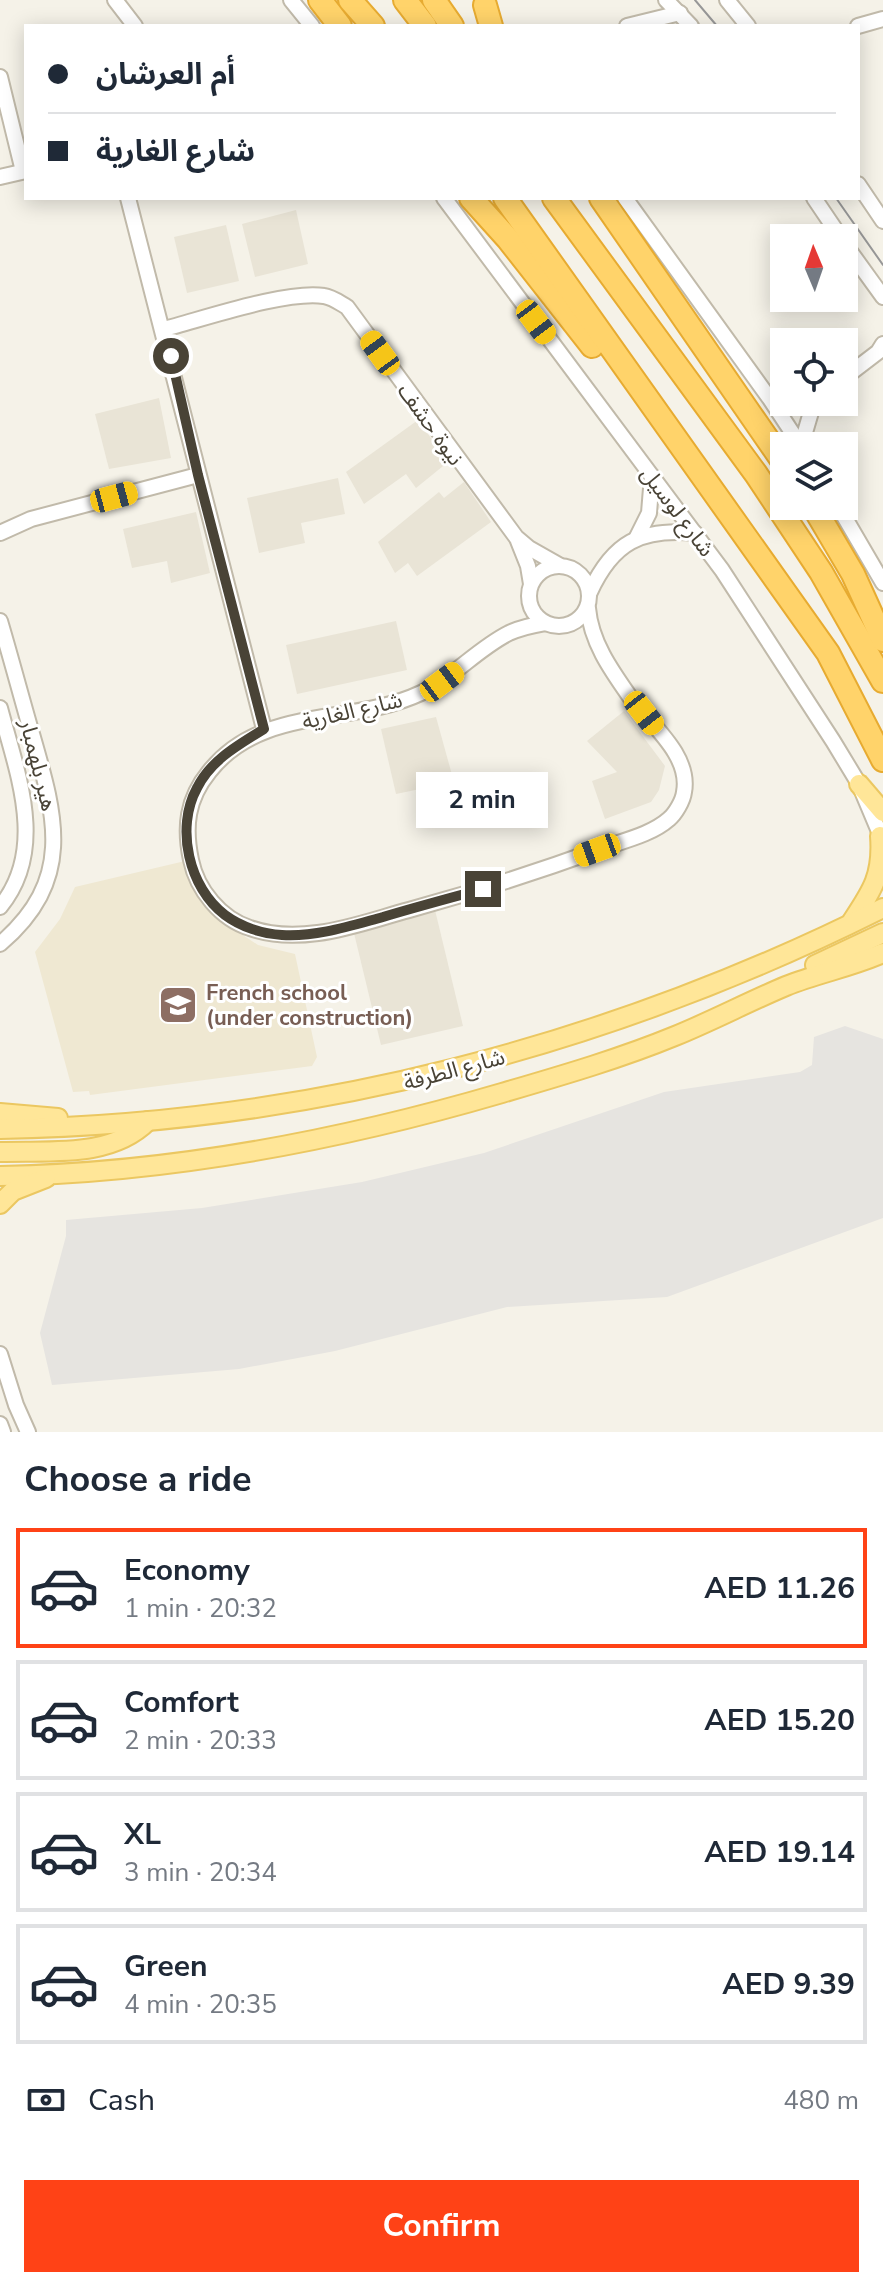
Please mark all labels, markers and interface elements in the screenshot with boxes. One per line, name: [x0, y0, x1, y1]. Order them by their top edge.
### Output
text: أم العرشان: [96, 54, 235, 95]
text: شارع الغارية: [96, 131, 255, 172]
north arrow: [770, 224, 858, 312]
map controls: [770, 224, 858, 520]
car: [512, 296, 560, 348]
car: [356, 327, 404, 379]
button: locate: [770, 328, 858, 416]
route start: [153, 338, 189, 374]
street label: نيوة حشف: [390, 377, 470, 472]
button: layers: [770, 432, 858, 520]
street label: شارع لوسيل: [632, 460, 721, 564]
car: [88, 479, 140, 515]
car: [416, 658, 468, 706]
street label: شارع الغارية: [299, 685, 406, 738]
car: [620, 687, 668, 739]
street label: هير بلهمبار: [12, 715, 64, 814]
callout: 2 min: [417, 773, 549, 829]
text: 2 min: [448, 782, 516, 817]
car: [570, 831, 624, 869]
route end: [465, 871, 501, 907]
place label: French school (under construction): [206, 978, 413, 1033]
school or university icon: French school (under construction): [157, 984, 199, 1026]
street label: شارع الطرفة: [400, 1042, 508, 1099]
text: Choose a ride: [24, 1455, 252, 1504]
text: Economy: [124, 1550, 250, 1591]
icon: car: [28, 1552, 100, 1624]
text: AED 11.26: [704, 1568, 855, 1609]
text: 1 min · 20:32: [124, 1591, 277, 1626]
text: Comfort: [124, 1682, 239, 1723]
icon: car: [28, 1684, 100, 1756]
text: AED 15.20: [704, 1700, 855, 1741]
text: 2 min · 20:33: [124, 1723, 277, 1758]
text: XL: [124, 1814, 161, 1855]
icon: car: [28, 1816, 100, 1888]
text: AED 19.14: [704, 1832, 855, 1873]
text: 3 min · 20:34: [124, 1855, 277, 1890]
text: Green: [124, 1946, 208, 1987]
icon: car: [28, 1948, 100, 2020]
text: AED 9.39: [722, 1964, 855, 2005]
text: 4 min · 20:35: [124, 1987, 277, 2022]
icon: cash: [24, 2078, 68, 2122]
text: Cash: [88, 2080, 155, 2121]
text: 480 m: [783, 2083, 859, 2118]
button: Confirm: [24, 2180, 859, 2272]

